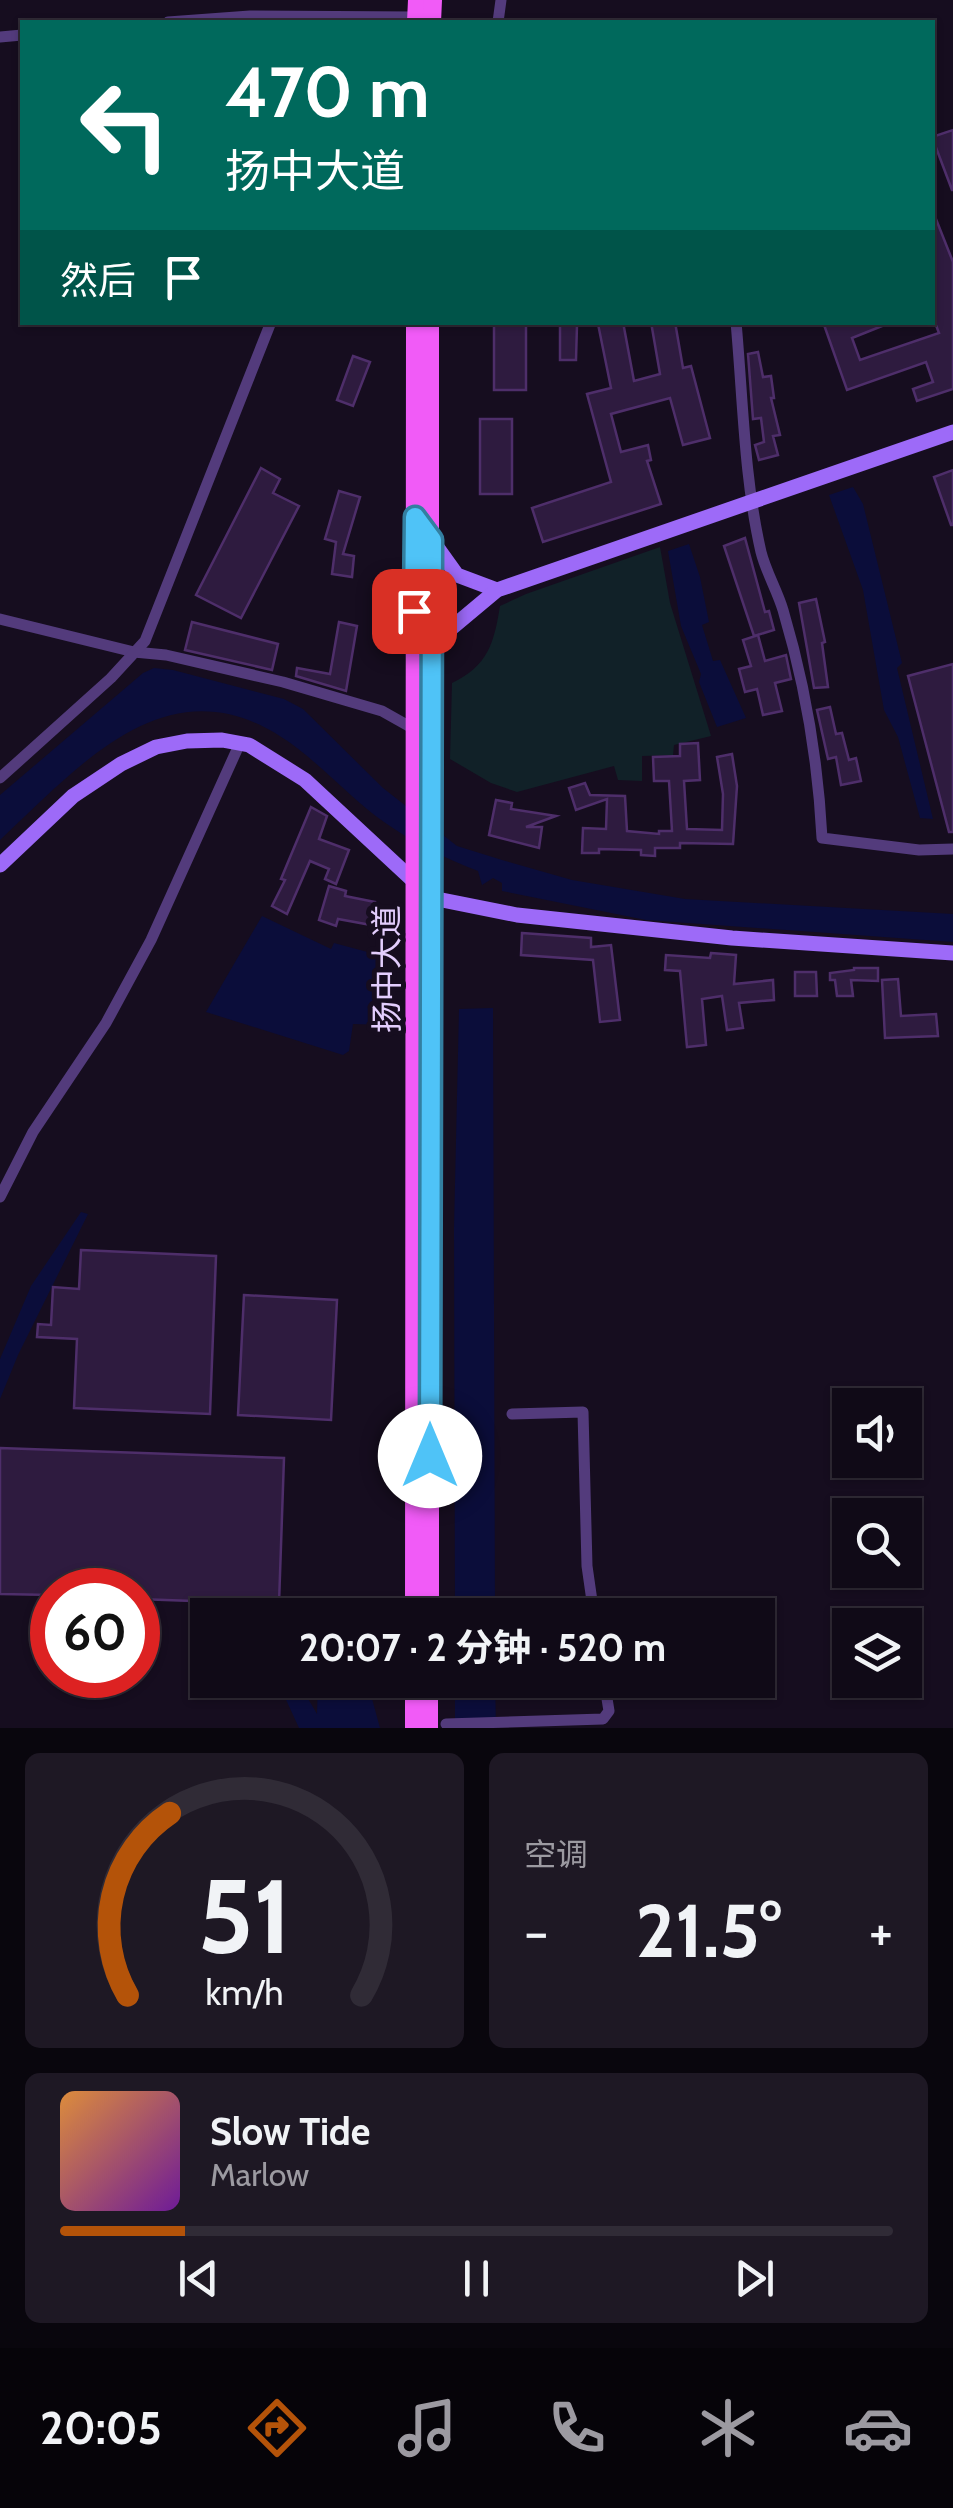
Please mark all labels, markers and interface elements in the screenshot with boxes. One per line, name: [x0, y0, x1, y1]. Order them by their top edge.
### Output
text: 470 m: [225, 49, 430, 135]
icon: left: [60, 60, 190, 190]
text: 扬中大道: [225, 144, 405, 198]
icon: arrive: [156, 250, 211, 305]
text: 然后: [60, 257, 136, 304]
pin: [372, 569, 457, 654]
icon: arrive: [387, 584, 442, 639]
street label: 扬中大道: [367, 905, 406, 1033]
map controls: [832, 1388, 922, 1698]
button: sound: [832, 1388, 922, 1478]
position arrow: [378, 1404, 482, 1508]
button: search: [832, 1498, 922, 1588]
speed limit sign: 60: [30, 1568, 160, 1698]
button: layers: [832, 1608, 922, 1698]
text: 20:07 · 2 分钟 · 520 m: [299, 1624, 666, 1671]
text: 空调: [524, 1835, 588, 1874]
text: 51: [197, 1853, 292, 1979]
text: 21.5°: [636, 1885, 781, 1976]
text: −: [524, 1898, 548, 1965]
text: +: [869, 1898, 893, 1965]
text: km/h: [205, 1971, 284, 2014]
text: Slow Tide: [210, 2108, 370, 2155]
text: Marlow: [210, 2155, 309, 2194]
icon: previous: [171, 2251, 226, 2306]
icon: pause: [449, 2251, 504, 2306]
icon: next: [727, 2251, 782, 2306]
icon: directions: [242, 2393, 312, 2463]
icon: music: [392, 2393, 462, 2463]
icon: phone: [542, 2393, 612, 2463]
icon: climate: [693, 2393, 763, 2463]
icon: car: [843, 2393, 913, 2463]
text: 20:05: [40, 2401, 162, 2455]

